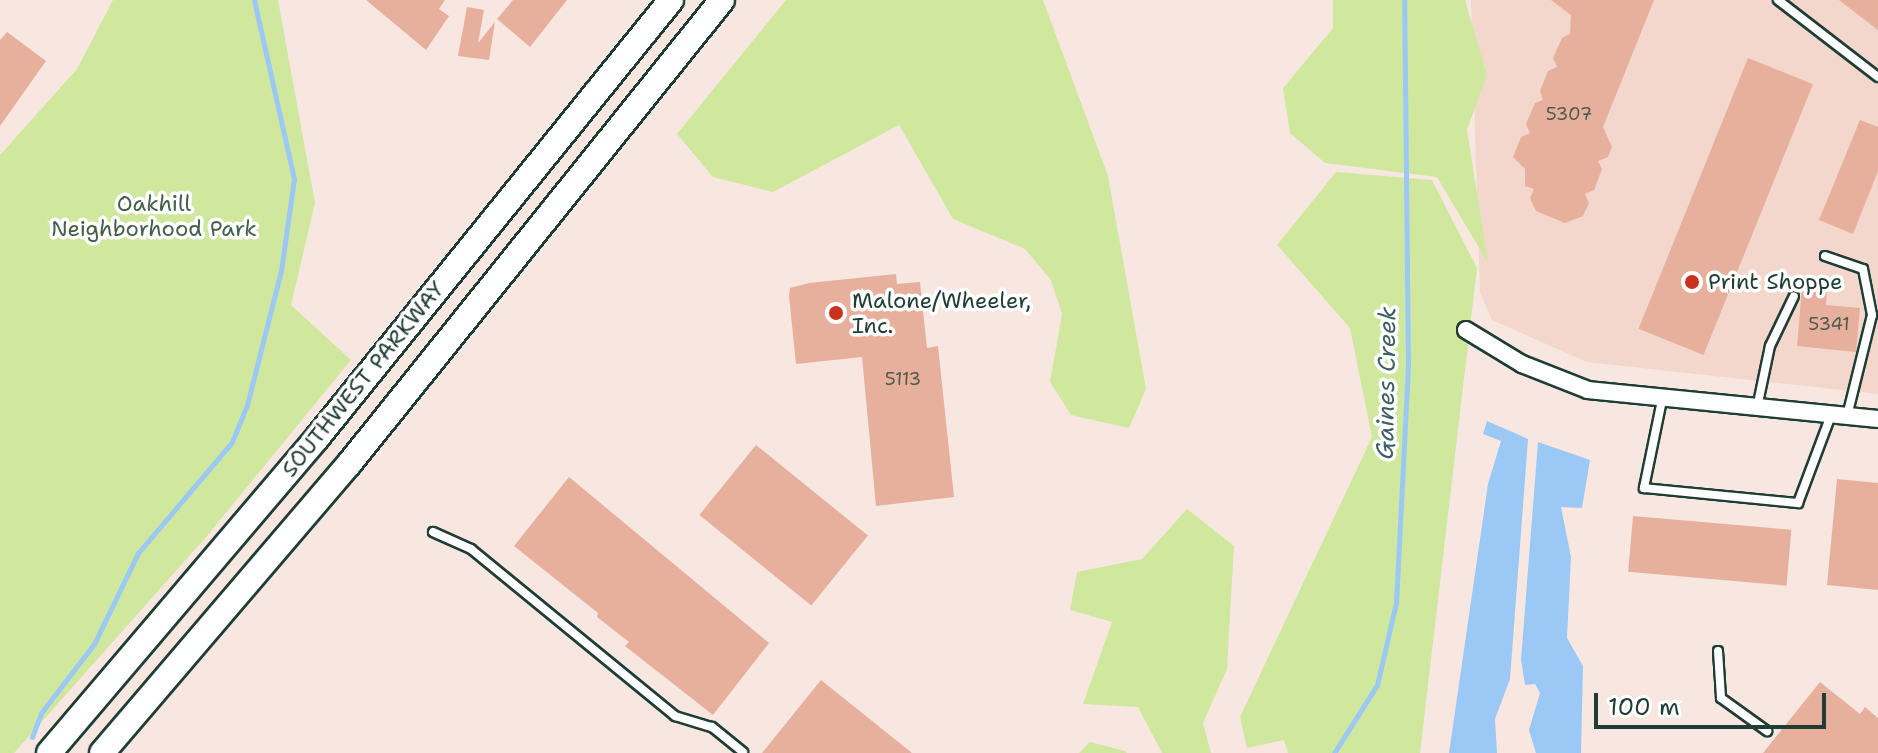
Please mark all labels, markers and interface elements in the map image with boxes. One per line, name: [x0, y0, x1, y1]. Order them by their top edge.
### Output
house number: 5307: [1546, 103, 1592, 125]
park label: Oakhill Neighborhood Park: [51, 190, 257, 242]
place label: Print Shoppe: [1708, 269, 1843, 295]
marker: Print Shoppe: [1683, 273, 1701, 291]
street label: SOUTHWEST PARKWAY: [276, 276, 450, 482]
place label: Malone/Wheeler, Inc.: [852, 287, 1031, 338]
marker: Malone/Wheeler, Inc.: [827, 304, 845, 322]
water label: Gaines Creek: [1371, 306, 1403, 460]
house number: 5341: [1808, 313, 1850, 335]
house number: 5113: [885, 368, 921, 390]
scale bar: [1598, 677, 1830, 727]
text: 100 m: [1608, 691, 1680, 723]

